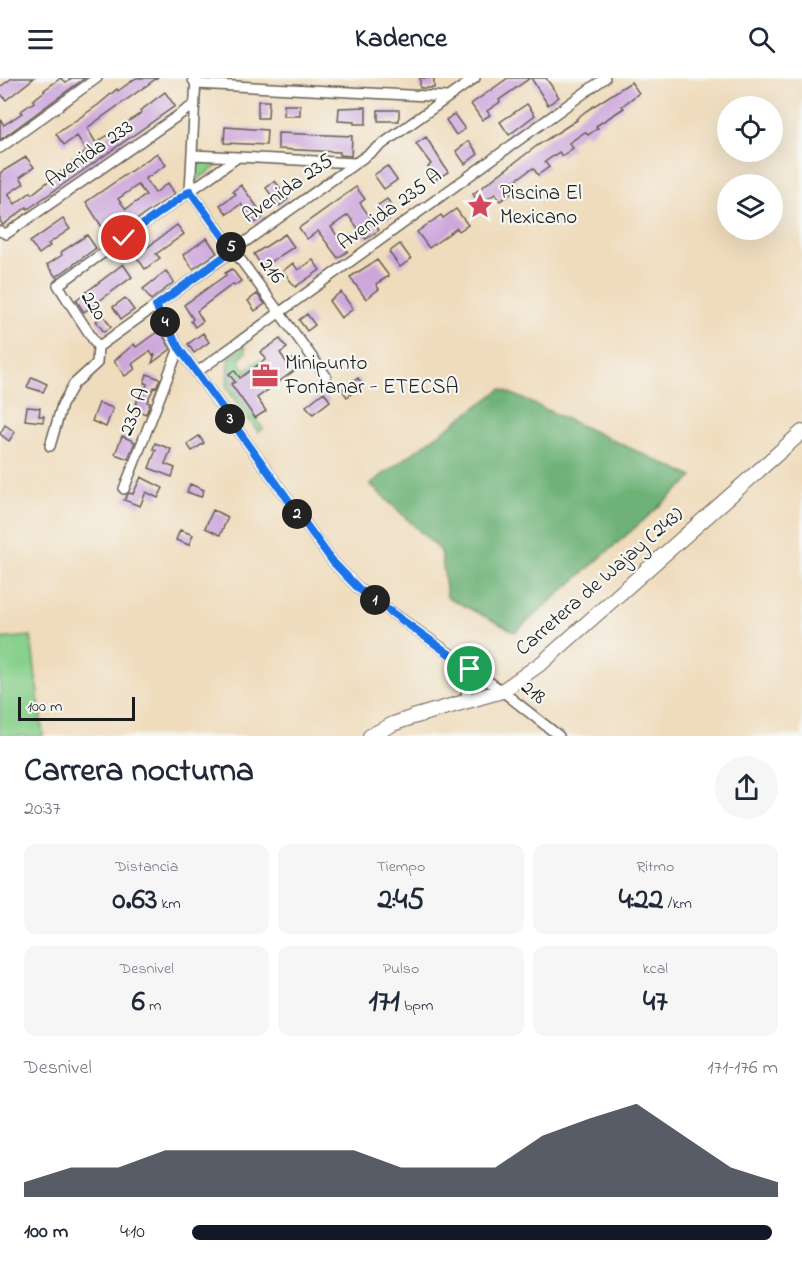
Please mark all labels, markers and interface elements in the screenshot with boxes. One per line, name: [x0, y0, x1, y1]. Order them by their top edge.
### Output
text: Kadence: [355, 20, 447, 59]
icon: menu: [24, 23, 57, 56]
icon: search: [745, 23, 778, 56]
map controls: [717, 96, 783, 240]
button: locate: [717, 96, 783, 162]
street label: Avenida 233: [40, 113, 140, 195]
street label: Avenida 235: [236, 147, 340, 231]
street label: Avenida 235 A: [331, 162, 449, 258]
button: layers: [717, 174, 783, 240]
place label: Piscina El Mexicano: [500, 179, 582, 233]
place icon: Piscina El Mexicano: [465, 191, 495, 221]
pin: [98, 212, 149, 263]
icon: check: [107, 221, 140, 254]
pin: 5: [216, 232, 246, 262]
text: 5: [226, 235, 236, 259]
street label: 216: [251, 251, 291, 291]
street label: 220: [72, 285, 114, 327]
pin: 4: [150, 307, 180, 337]
text: 4: [162, 310, 168, 334]
place label: Minipunto Fontanar - ETECSA: [284, 349, 458, 403]
office icon: Minipunto Fontanar - ETECSA: [250, 361, 280, 391]
street label: 235 A: [112, 384, 158, 440]
pin: 3: [215, 404, 245, 434]
text: 3: [227, 407, 233, 431]
pin: 2: [282, 499, 312, 529]
street label: Carretera de Wajay (243): [509, 500, 692, 665]
text: 2: [293, 502, 301, 526]
pin: 1: [360, 585, 390, 615]
text: 1: [372, 588, 378, 612]
pin: [444, 643, 495, 694]
icon: arrive: [453, 652, 486, 685]
street label: 218: [514, 673, 552, 713]
scale bar: [18, 694, 135, 722]
text: 100 m: [27, 695, 62, 719]
text: Carrera nocturna: [24, 748, 254, 796]
button: share: [715, 756, 778, 819]
text: 20:37: [24, 795, 61, 824]
text: Distancia: [115, 855, 178, 879]
text: Tiempo: [377, 855, 425, 879]
text: Ritmo: [636, 855, 674, 879]
text: 0.63: [113, 879, 157, 923]
text: 2:45: [378, 879, 424, 923]
text: 4:22: [619, 879, 663, 923]
text: km: [157, 892, 181, 916]
text: /km: [663, 892, 692, 916]
text: Desnivel: [119, 957, 174, 981]
text: Pulso: [383, 957, 419, 981]
text: kcal: [643, 957, 668, 981]
text: 6: [132, 981, 145, 1025]
text: 171: [368, 981, 400, 1025]
text: 47: [643, 981, 668, 1025]
text: m: [145, 994, 161, 1018]
text: bpm: [400, 994, 434, 1018]
text: Desnivel: [24, 1054, 92, 1083]
text: 171–176 m: [707, 1054, 778, 1083]
text: 100 m: [24, 1218, 68, 1247]
text: 4:10: [120, 1218, 145, 1247]

